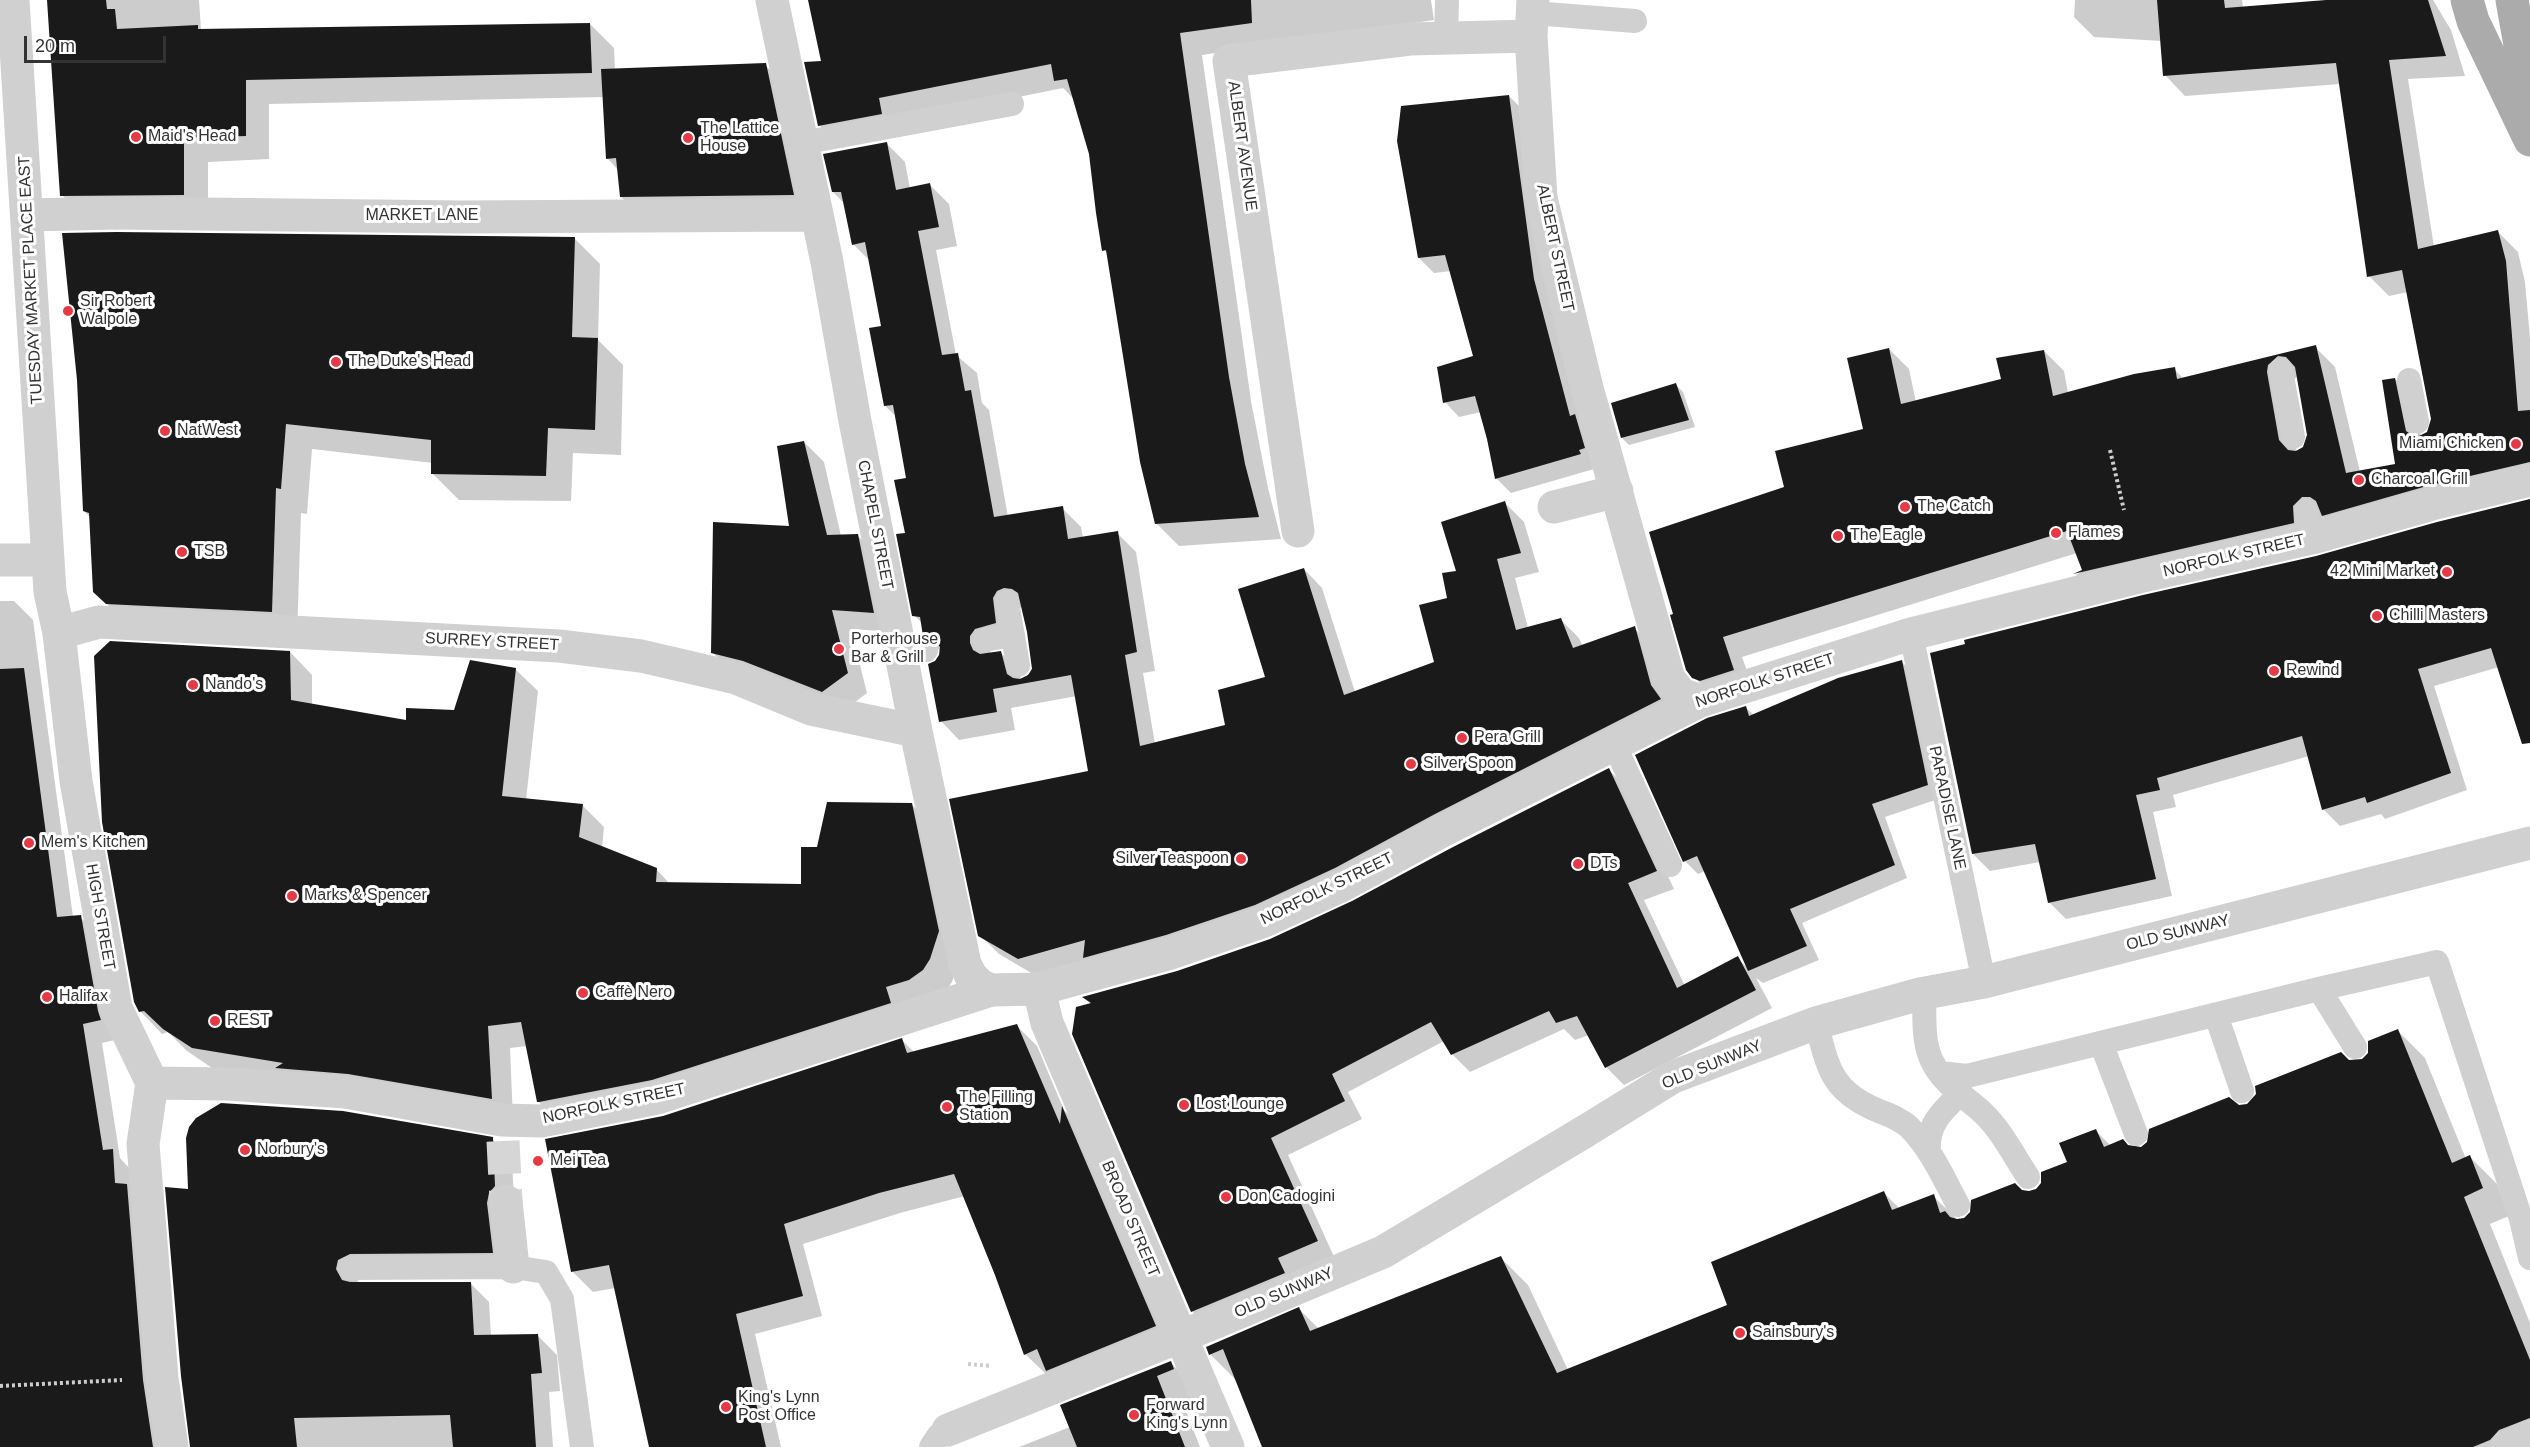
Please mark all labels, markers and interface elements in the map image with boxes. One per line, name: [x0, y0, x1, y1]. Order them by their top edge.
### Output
scale bar: [27, 24, 170, 62]
text: 20 m: [35, 36, 75, 56]
street label: ALBERT AVENUE: [1223, 80, 1261, 212]
place label: The Lattice House: [700, 119, 779, 157]
place label: Maid's Head: [148, 127, 236, 147]
marker: Maid's Head: [129, 130, 143, 144]
marker: The Lattice House: [681, 131, 695, 145]
street label: TUESDAY MARKET PLACE EAST: [15, 155, 47, 405]
street label: ALBERT STREET: [1532, 183, 1578, 313]
street label: MARKET LANE: [366, 206, 478, 226]
place label: Sir Robert Walpole: [80, 292, 152, 330]
marker: Sir Robert Walpole: [61, 304, 75, 318]
place label: The Duke's Head: [348, 352, 471, 372]
marker: The Duke's Head: [329, 355, 343, 369]
place label: NatWest: [177, 421, 238, 441]
marker: NatWest: [158, 424, 172, 438]
place label: Miami Chicken: [2399, 434, 2504, 454]
marker: Miami Chicken: [2509, 437, 2523, 451]
street label: CHAPEL STREET: [853, 459, 897, 591]
place label: Charcoal Grill: [2371, 470, 2468, 490]
marker: Charcoal Grill: [2352, 473, 2366, 487]
place label: The Catch: [1917, 497, 1991, 517]
marker: The Catch: [1898, 500, 1912, 514]
place label: Flames: [2068, 523, 2120, 543]
place label: The Eagle: [1850, 526, 1923, 546]
marker: Flames: [2049, 526, 2063, 540]
marker: The Eagle: [1831, 529, 1845, 543]
street label: NORFOLK STREET: [2161, 530, 2307, 582]
place label: TSB: [194, 542, 225, 562]
marker: TSB: [175, 545, 189, 559]
place label: 42 Mini Market: [2330, 562, 2435, 582]
marker: 42 Mini Market: [2440, 565, 2454, 579]
place label: Chilli Masters: [2389, 606, 2485, 626]
marker: Chilli Masters: [2370, 609, 2384, 623]
street label: SURREY STREET: [424, 629, 560, 655]
place label: Porterhouse Bar & Grill: [851, 630, 938, 668]
marker: Porterhouse Bar & Grill: [832, 642, 846, 656]
street label: NORFOLK STREET: [1693, 649, 1837, 713]
place label: Rewind: [2286, 661, 2339, 681]
marker: Rewind: [2267, 664, 2281, 678]
place label: Nando's: [205, 675, 263, 695]
marker: Nando's: [186, 678, 200, 692]
place label: Pera Grill: [1474, 728, 1541, 748]
marker: Pera Grill: [1455, 731, 1469, 745]
street label: PARADISE LANE: [1925, 744, 1969, 872]
place label: Silver Spoon: [1423, 754, 1514, 774]
marker: Silver Spoon: [1404, 757, 1418, 771]
place label: Mem's Kitchen: [41, 833, 145, 853]
marker: Mem's Kitchen: [22, 836, 36, 850]
place label: Silver Teaspoon: [1115, 849, 1229, 869]
street label: NORFOLK STREET: [1258, 849, 1396, 929]
marker: Silver Teaspoon: [1234, 852, 1248, 866]
place label: DTs: [1590, 854, 1618, 874]
marker: DTs: [1571, 857, 1585, 871]
street label: HIGH STREET: [81, 862, 119, 972]
place label: Marks & Spencer: [304, 886, 427, 906]
marker: Marks & Spencer: [285, 889, 299, 903]
street label: OLD SUNWAY: [2124, 911, 2232, 955]
place label: Caffè Nero: [595, 983, 672, 1003]
marker: Caffè Nero: [576, 986, 590, 1000]
place label: Halifax: [59, 987, 108, 1007]
marker: Halifax: [40, 990, 54, 1004]
place label: REST: [227, 1011, 270, 1031]
marker: REST: [208, 1014, 222, 1028]
street label: OLD SUNWAY: [1659, 1036, 1765, 1094]
street label: NORFOLK STREET: [541, 1080, 687, 1128]
place label: The Filling Station: [959, 1088, 1033, 1126]
place label: Lost Lounge: [1196, 1095, 1284, 1115]
marker: Lost Lounge: [1177, 1098, 1191, 1112]
marker: The Filling Station: [940, 1100, 954, 1114]
place label: Norbury's: [257, 1140, 325, 1160]
marker: Norbury's: [238, 1143, 252, 1157]
place label: Mei Tea: [550, 1151, 606, 1171]
marker: Mei Tea: [531, 1154, 545, 1168]
street label: BROAD STREET: [1097, 1158, 1163, 1280]
place label: Don Cadogini: [1238, 1187, 1335, 1207]
marker: Don Cadogini: [1219, 1190, 1233, 1204]
street label: OLD SUNWAY: [1232, 1263, 1336, 1323]
place label: Sainsbury's: [1752, 1323, 1834, 1343]
marker: Sainsbury's: [1733, 1326, 1747, 1340]
place label: King's Lynn Post Office: [738, 1388, 820, 1426]
place label: Forward King's Lynn: [1146, 1396, 1228, 1434]
marker: King's Lynn Post Office: [719, 1400, 733, 1414]
marker: Forward King's Lynn: [1127, 1408, 1141, 1422]

